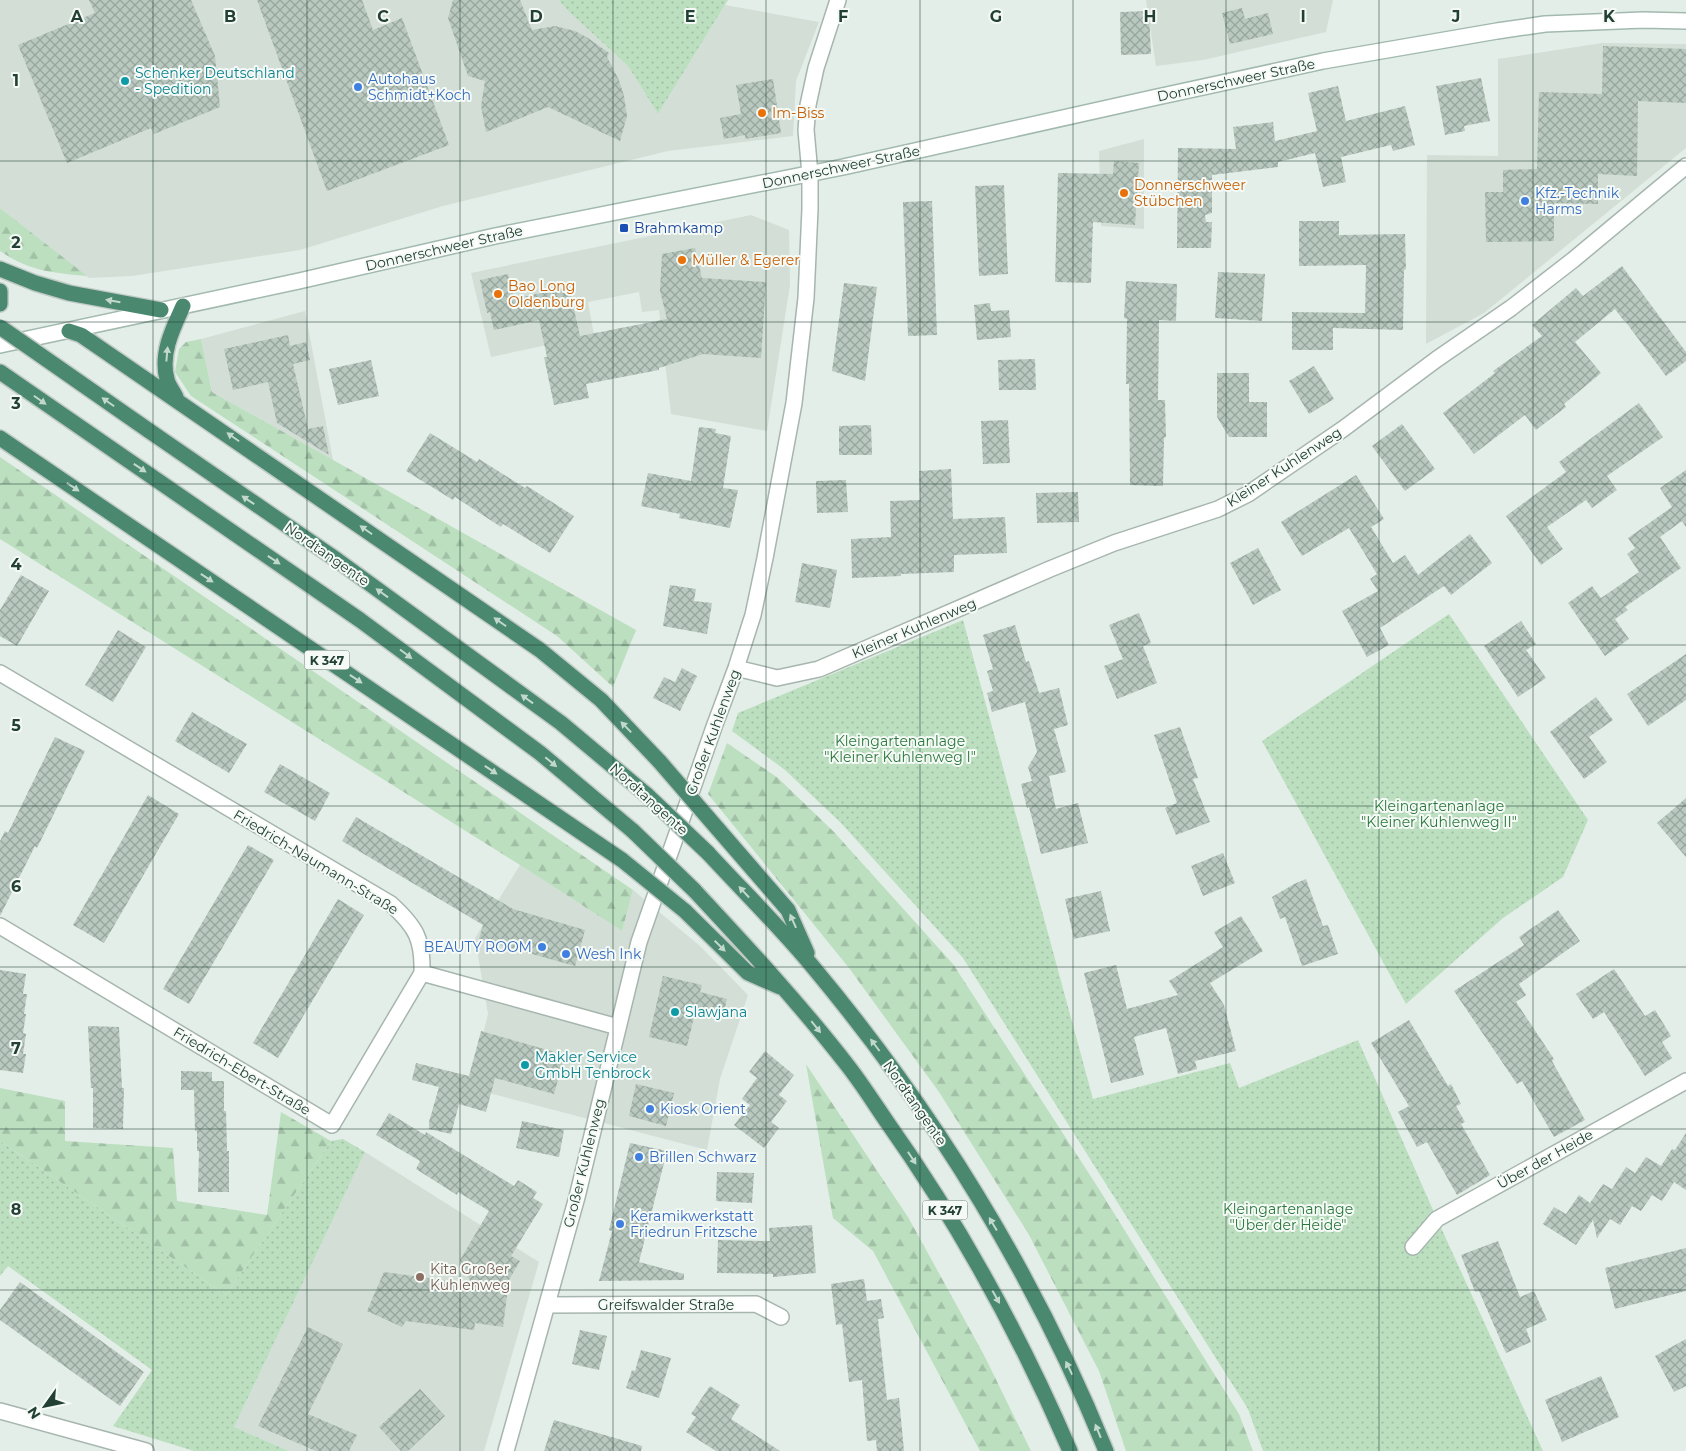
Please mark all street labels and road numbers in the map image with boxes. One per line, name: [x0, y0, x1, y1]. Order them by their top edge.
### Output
street label: Donnerschweer Straße: [1155, 54, 1317, 106]
street label: Donnerschweer Straße: [760, 141, 922, 193]
street label: Donnerschweer Straße: [364, 221, 524, 275]
street label: Kleiner Kuhlenweg: [1223, 423, 1345, 511]
street label: Nordtangente: [281, 518, 373, 590]
street label: Kleiner Kuhlenweg: [849, 594, 979, 662]
road number: K 347: [304, 650, 350, 670]
street label: Großer Kuhlenweg: [682, 667, 744, 797]
street label: Nordtangente: [606, 759, 692, 839]
street label: Friedrich-Naumann-Straße: [230, 806, 402, 918]
street label: Friedrich-Ebert-Straße: [170, 1023, 314, 1119]
street label: Nordtangente: [879, 1057, 951, 1149]
street label: Großer Kuhlenweg: [559, 1097, 609, 1229]
street label: Über der Heide: [1494, 1125, 1596, 1193]
road number: K 347: [922, 1200, 968, 1220]
street label: Greifswalder Straße: [598, 1296, 734, 1314]

